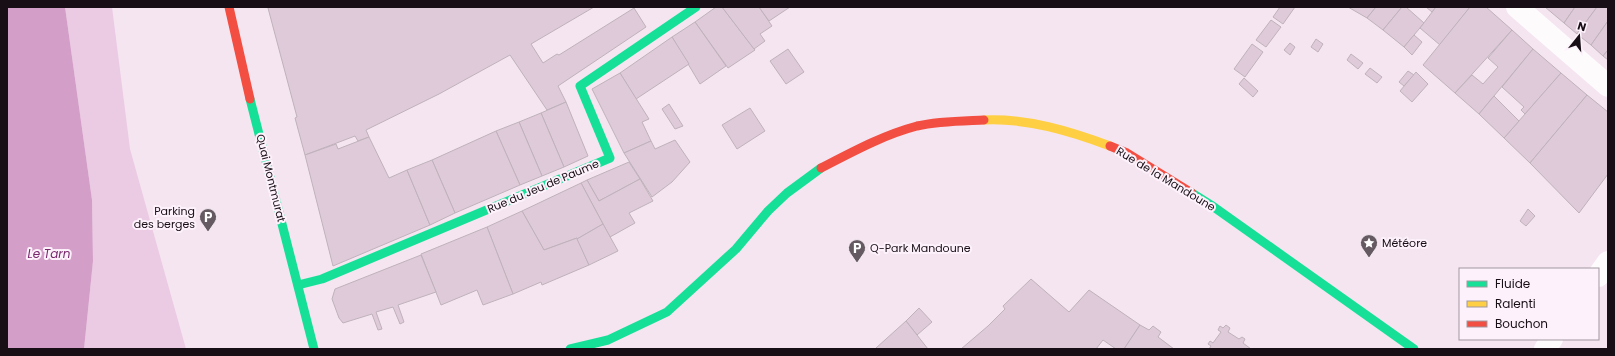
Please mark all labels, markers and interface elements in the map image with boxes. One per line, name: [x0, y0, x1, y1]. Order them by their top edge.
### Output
north arrow: [1559, 16, 1599, 56]
text: N: [1576, 18, 1588, 35]
street label: Quai Montmurat: [252, 132, 290, 224]
street label: Rue de la Mandoune: [1113, 143, 1219, 215]
street label: Rue du Jeu de Paume: [485, 155, 601, 217]
place label: Parking des berges: [134, 203, 195, 232]
parking icon: Parking des berges: [198, 207, 218, 232]
place icon: Météore: [1359, 233, 1379, 258]
place label: Météore: [1382, 235, 1427, 251]
parking icon: Q-Park Mandoune: [847, 238, 867, 263]
place label: Q-Park Mandoune: [870, 240, 971, 256]
water label: Le Tarn: [28, 245, 70, 262]
legend: [1459, 268, 1599, 340]
text: Fluide: [1495, 275, 1530, 292]
text: Ralenti: [1495, 295, 1536, 312]
text: Bouchon: [1495, 315, 1548, 332]

